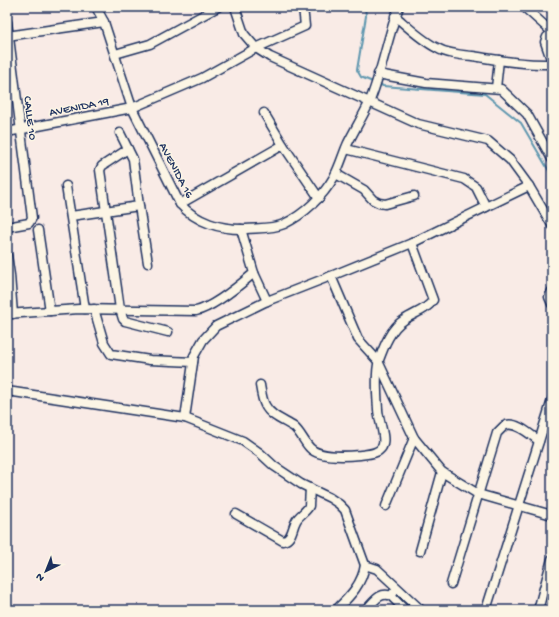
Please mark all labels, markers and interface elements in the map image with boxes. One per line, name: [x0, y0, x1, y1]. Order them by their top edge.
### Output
street label: CALLE 10: [19, 95, 39, 141]
street label: AVENIDA 19: [48, 95, 110, 121]
street label: AVENIDA 16: [155, 141, 196, 202]
north arrow: [26, 551, 66, 591]
text: N: [34, 570, 47, 584]

